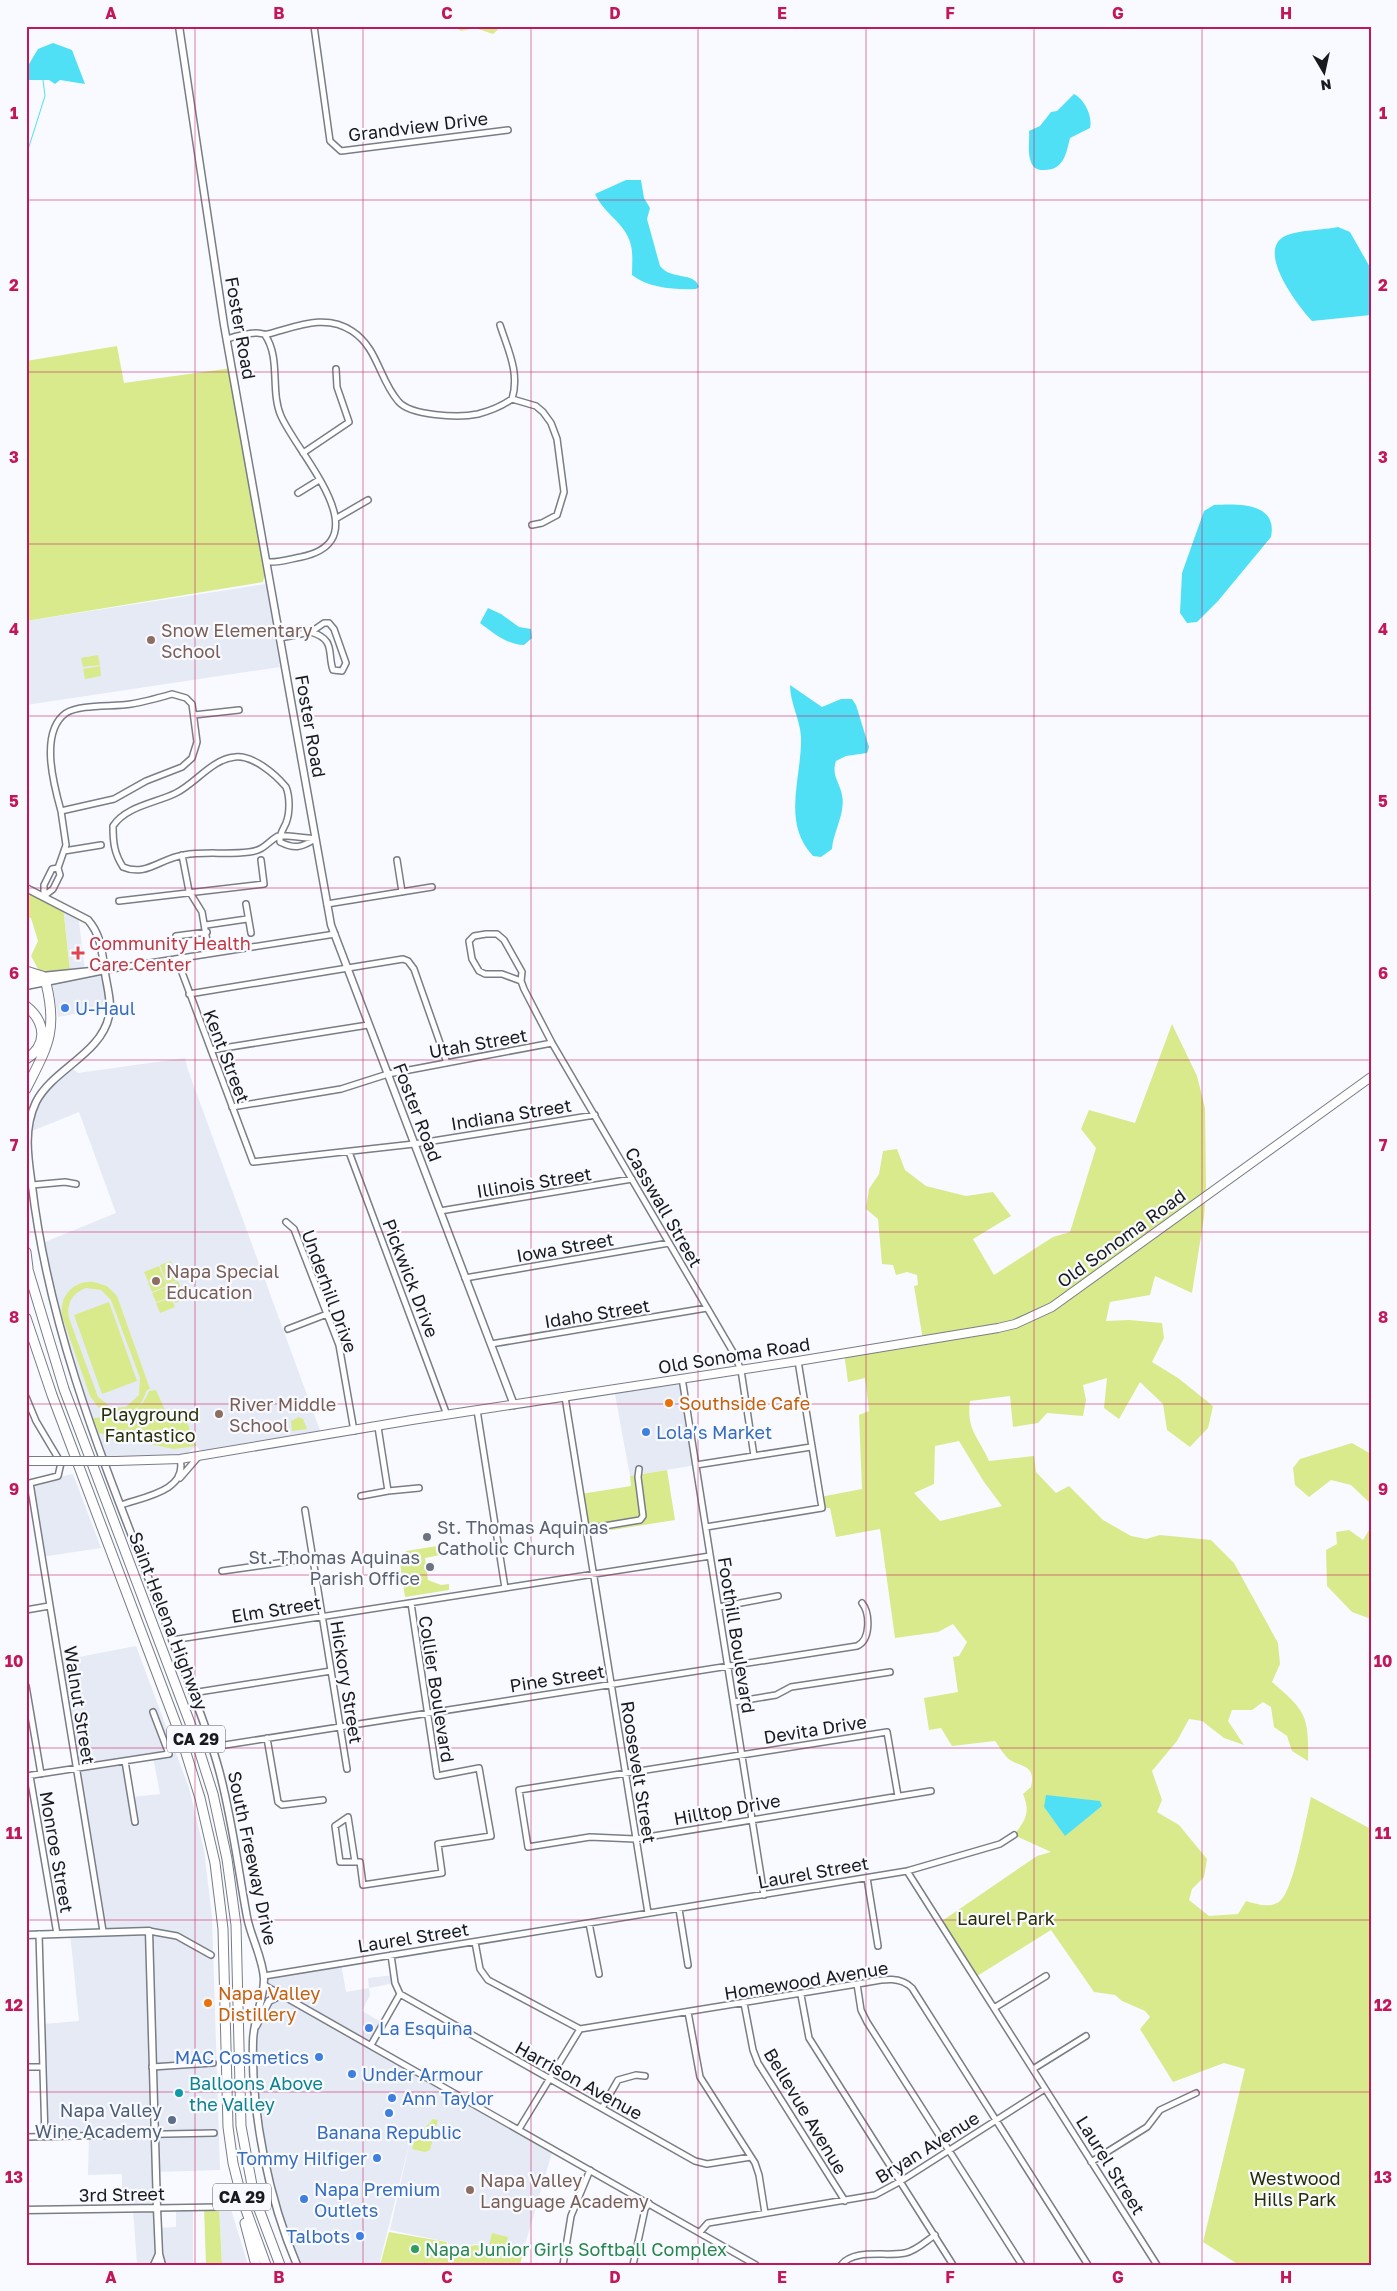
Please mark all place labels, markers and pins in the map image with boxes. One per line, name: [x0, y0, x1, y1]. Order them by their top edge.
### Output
place label: Snow Elementary School: [161, 619, 313, 662]
marker: Snow Elementary School: [145, 634, 157, 646]
place label: Community Health Care Center: [89, 932, 251, 975]
marker: Community Health Care Center: [71, 946, 85, 960]
place label: U-Haul: [75, 997, 136, 1019]
marker: U-Haul: [59, 1002, 71, 1014]
place label: Napa Special Education: [166, 1260, 279, 1303]
marker: Napa Special Education: [150, 1275, 162, 1287]
place label: Southside Cafe: [679, 1392, 810, 1414]
place label: River Middle School: [229, 1393, 336, 1436]
marker: Southside Cafe: [663, 1397, 675, 1409]
marker: River Middle School: [213, 1408, 225, 1420]
place label: Lola’s Market: [656, 1421, 772, 1443]
marker: Lola’s Market: [640, 1426, 652, 1438]
place label: St. Thomas Aquinas Catholic Church: [437, 1516, 608, 1559]
marker: St. Thomas Aquinas Catholic Church: [421, 1531, 433, 1543]
place label: St. Thomas Aquinas Parish Office: [249, 1546, 420, 1589]
marker: St. Thomas Aquinas Parish Office: [424, 1561, 436, 1573]
place label: Napa Valley Distillery: [218, 1982, 320, 2025]
marker: Napa Valley Distillery: [202, 1997, 214, 2009]
place label: La Esquina: [379, 2017, 473, 2039]
marker: La Esquina: [363, 2022, 375, 2034]
place label: MAC Cosmetics: [175, 2046, 309, 2068]
marker: MAC Cosmetics: [313, 2051, 325, 2063]
place label: Under Armour: [362, 2063, 483, 2085]
marker: Under Armour: [346, 2068, 358, 2080]
place label: Balloons Above the Valley: [189, 2072, 323, 2115]
marker: Balloons Above the Valley: [173, 2087, 185, 2099]
place label: Ann Taylor: [402, 2087, 494, 2109]
marker: Ann Taylor: [386, 2092, 398, 2104]
place label: Napa Valley Wine Academy: [35, 2099, 162, 2142]
marker: Banana Republic: [383, 2107, 395, 2119]
marker: Napa Valley Wine Academy: [166, 2114, 178, 2126]
place label: Banana Republic: [316, 2121, 462, 2143]
place label: Tommy Hilfiger: [237, 2147, 367, 2169]
marker: Tommy Hilfiger: [371, 2152, 383, 2164]
place label: Napa Valley Language Academy: [480, 2169, 649, 2212]
place label: Napa Premium Outlets: [314, 2178, 440, 2221]
marker: Napa Valley Language Academy: [464, 2184, 476, 2196]
marker: Napa Premium Outlets: [298, 2193, 310, 2205]
place label: Talbots: [286, 2225, 350, 2247]
marker: Talbots: [354, 2230, 366, 2242]
place label: Napa Junior Girls Softball Complex: [425, 2238, 727, 2260]
marker: Napa Junior Girls Softball Complex: [409, 2243, 421, 2255]

